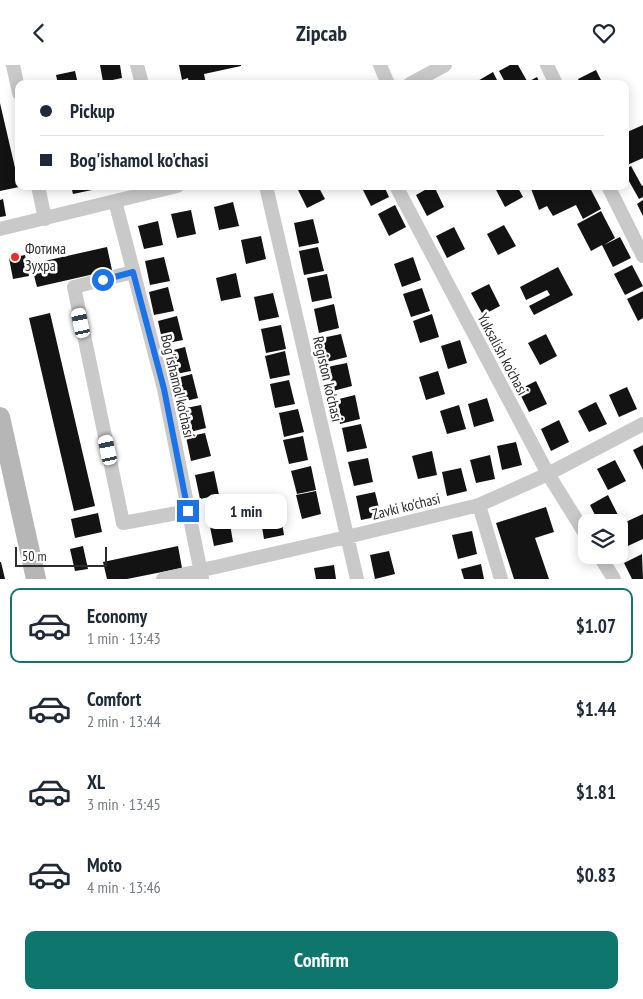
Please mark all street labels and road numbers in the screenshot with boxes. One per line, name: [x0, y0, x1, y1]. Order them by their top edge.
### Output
street label: Yuksalish ko'chasi: [473, 310, 533, 398]
street label: Bog'ishamol ko'chasi: [157, 332, 199, 440]
street label: Registon ko'chasi: [309, 334, 347, 424]
street label: Zavki ko'chasi: [370, 488, 442, 524]

